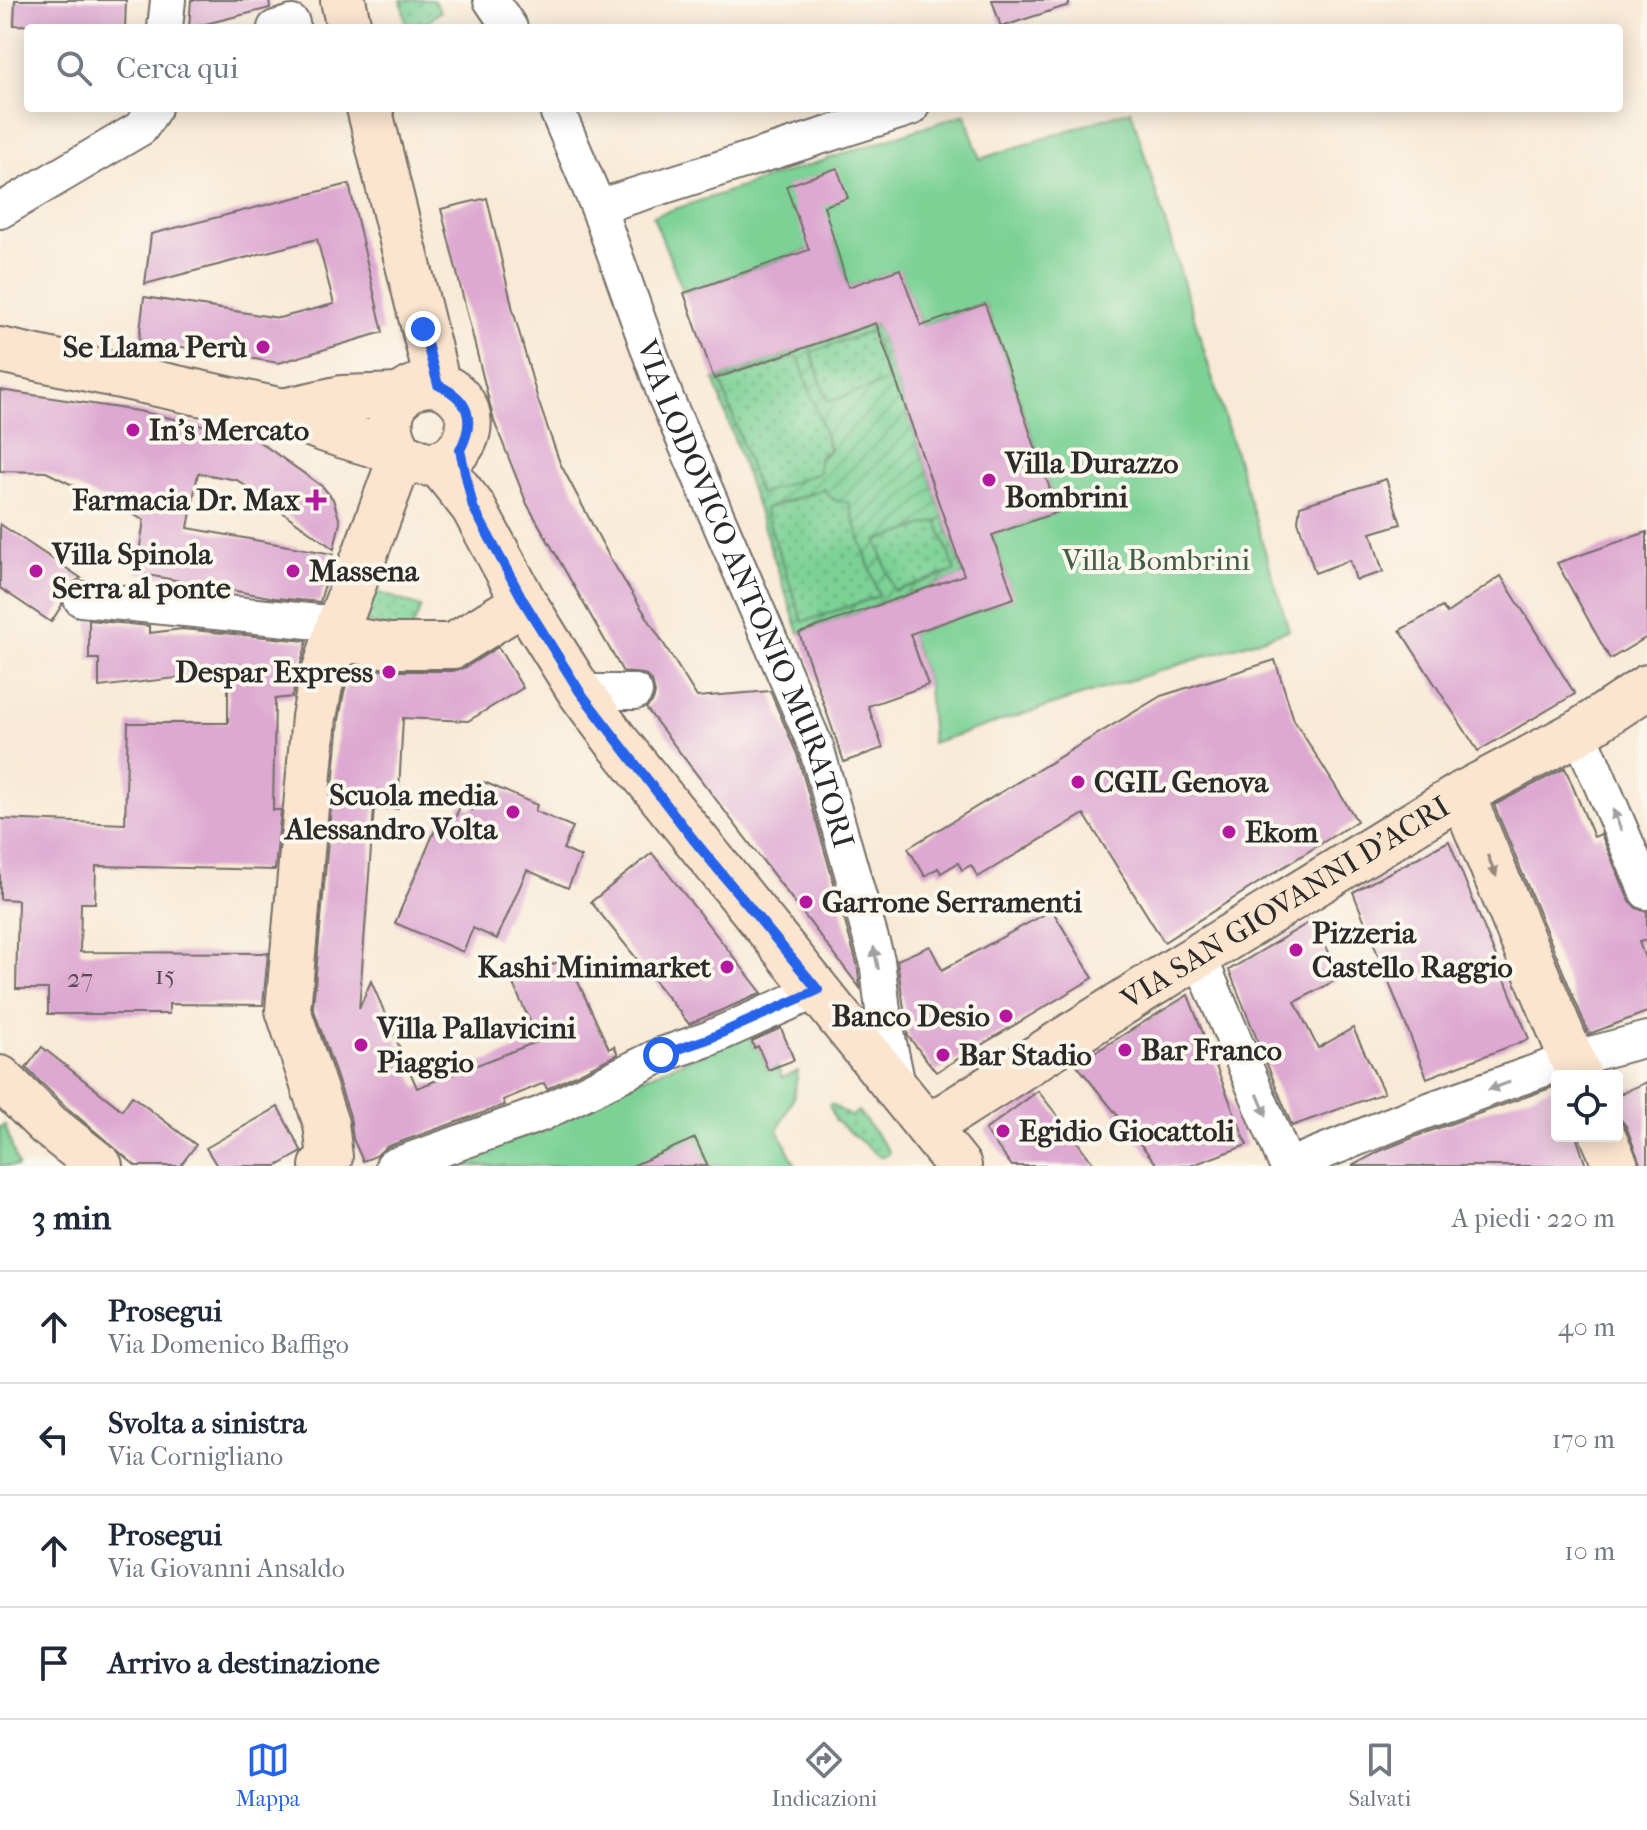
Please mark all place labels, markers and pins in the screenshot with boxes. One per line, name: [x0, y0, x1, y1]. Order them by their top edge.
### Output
place label: Se Llama Perù: [63, 330, 248, 365]
marker: Se Llama Perù: [254, 338, 272, 356]
place label: In's Mercato: [149, 413, 309, 448]
marker: In's Mercato: [124, 421, 142, 439]
place label: Villa Durazzo Bombrini: [1004, 446, 1179, 515]
marker: Villa Durazzo Bombrini: [980, 471, 998, 489]
place label: Farmacia Dr. Max: [72, 483, 300, 518]
marker: Farmacia Dr. Max: [307, 491, 325, 509]
place label: Villa Spinola Serra al ponte: [51, 537, 231, 606]
place label: Massena: [309, 554, 420, 589]
marker: Villa Spinola Serra al ponte: [27, 562, 45, 580]
marker: Massena: [284, 562, 302, 580]
place label: Despar Express: [175, 655, 373, 690]
marker: Despar Express: [380, 663, 398, 681]
place label: CGIL Genova: [1094, 765, 1269, 800]
marker: CGIL Genova: [1069, 773, 1087, 791]
place label: Scuola media Alessandro Volta: [283, 778, 498, 847]
marker: Scuola media Alessandro Volta: [504, 803, 522, 821]
place label: Ekom: [1245, 815, 1319, 850]
marker: Ekom: [1220, 823, 1238, 841]
place label: Garrone Serramenti: [822, 885, 1082, 920]
marker: Garrone Serramenti: [797, 893, 815, 911]
place label: Pizzeria Castello Raggio: [1312, 916, 1513, 985]
marker: Pizzeria Castello Raggio: [1287, 941, 1305, 959]
place label: Kashi Minimarket: [477, 950, 711, 985]
marker: Kashi Minimarket: [718, 958, 736, 976]
place label: Banco Desio: [832, 999, 990, 1034]
marker: Banco Desio: [997, 1007, 1015, 1025]
place label: Villa Pallavicini Piaggio: [376, 1011, 576, 1080]
place label: Bar Franco: [1141, 1033, 1282, 1068]
marker: Villa Pallavicini Piaggio: [352, 1036, 370, 1054]
place label: Bar Stadio: [959, 1038, 1092, 1073]
marker: Bar Franco: [1116, 1041, 1134, 1059]
marker: Bar Stadio: [934, 1046, 952, 1064]
place label: Egidio Giocattoli: [1019, 1114, 1235, 1149]
marker: Egidio Giocattoli: [994, 1122, 1012, 1140]

